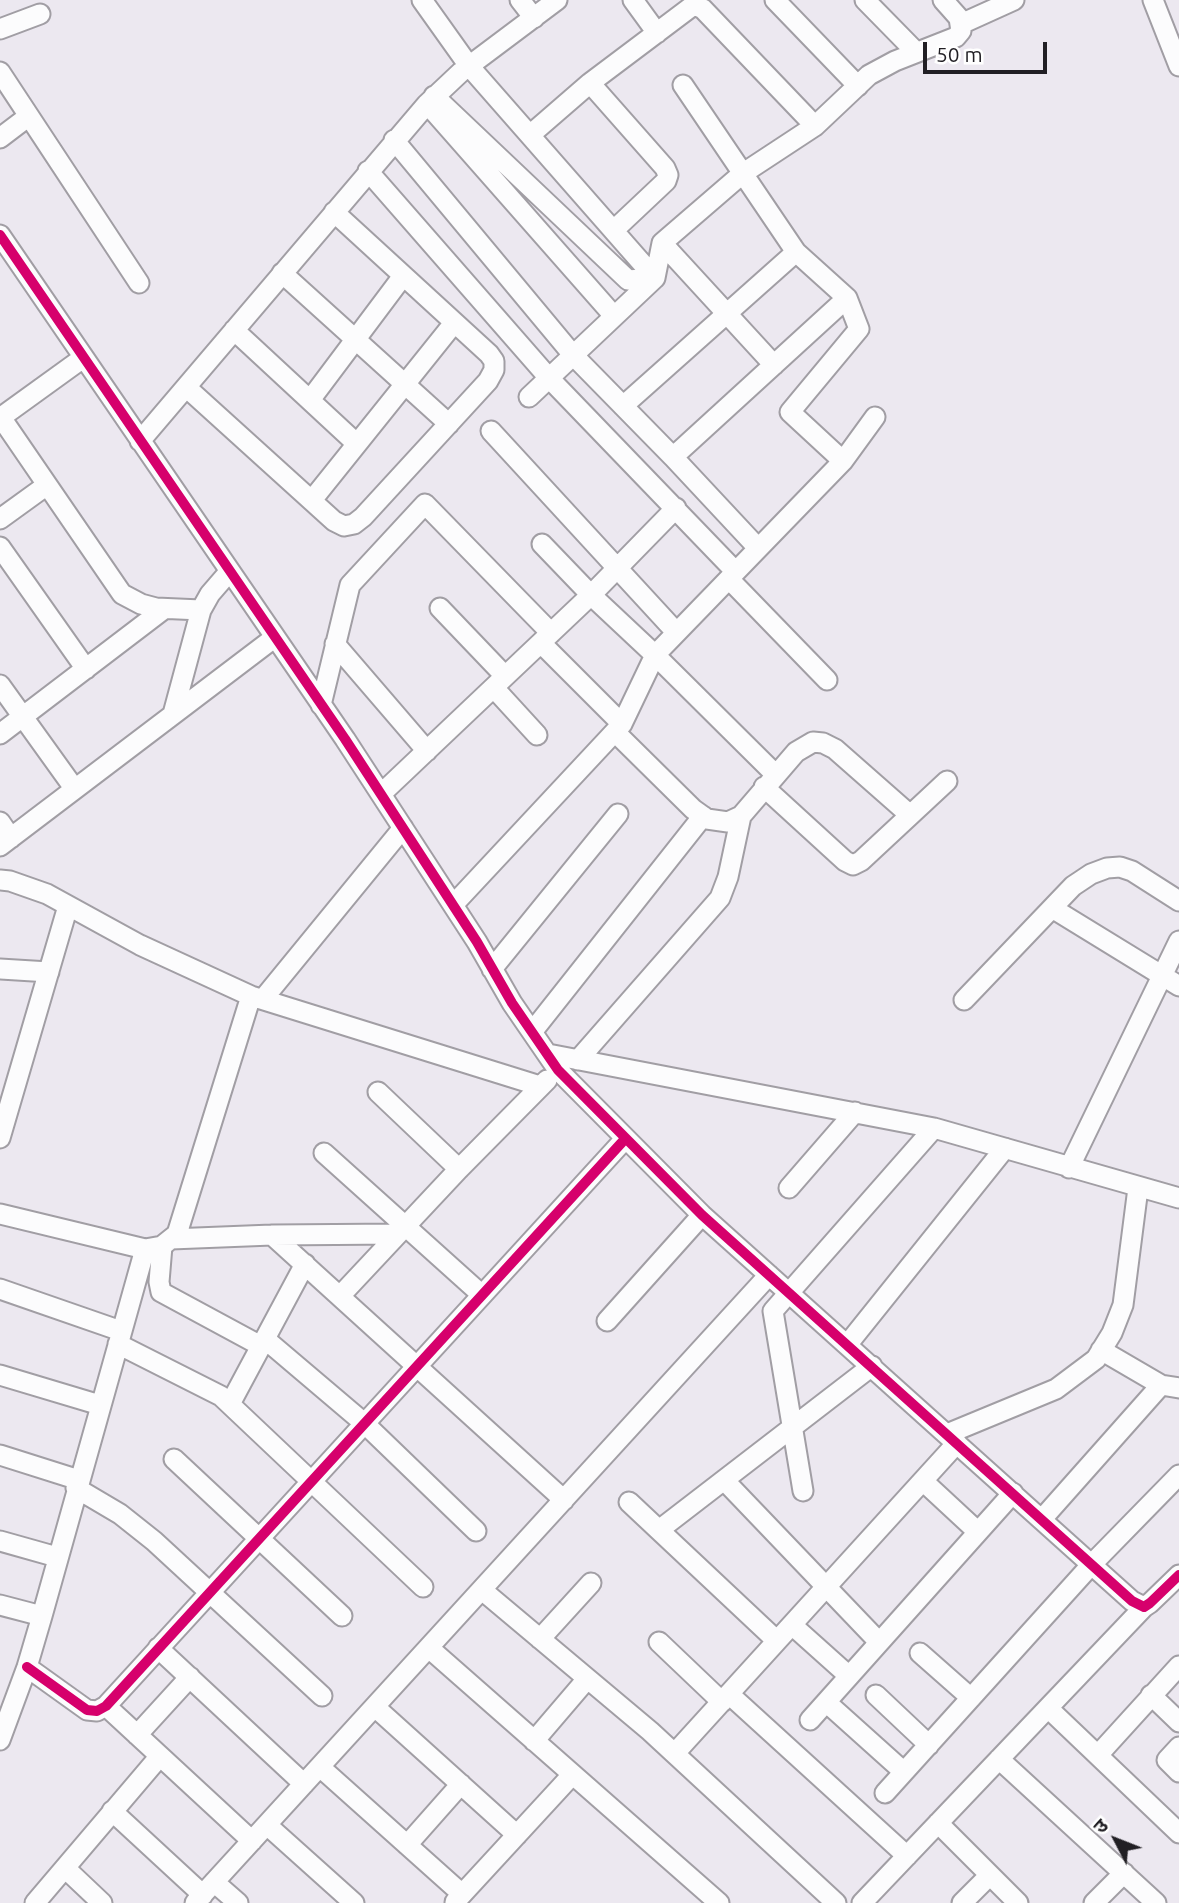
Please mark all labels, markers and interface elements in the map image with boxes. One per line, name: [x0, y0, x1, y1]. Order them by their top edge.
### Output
scale bar: [927, 28, 1051, 72]
text: 50 m: [936, 42, 983, 66]
north arrow: [1081, 1805, 1151, 1875]
text: उ: [1088, 1814, 1112, 1837]

